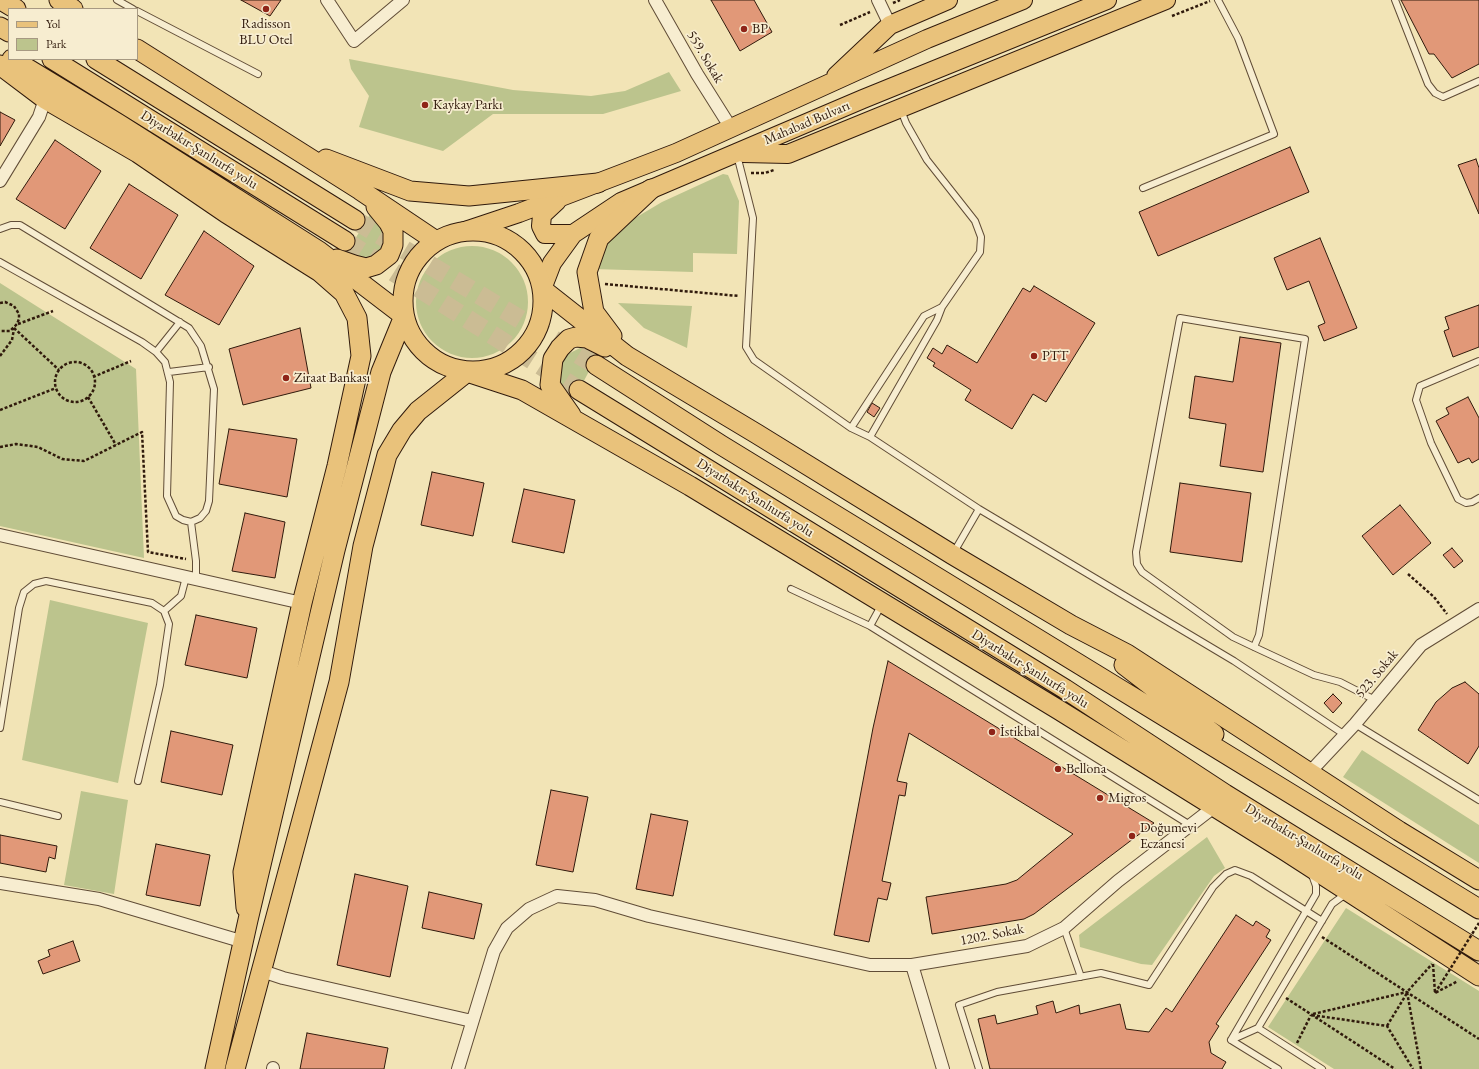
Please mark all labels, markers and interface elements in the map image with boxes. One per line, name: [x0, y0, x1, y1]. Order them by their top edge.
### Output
marker: Radisson BLU Otel: [261, 4, 271, 14]
legend: [8, 8, 138, 60]
text: Yol: [46, 16, 60, 32]
place label: Radisson BLU Otel: [239, 16, 293, 48]
place label: BP: [752, 21, 768, 37]
marker: BP: [739, 24, 749, 34]
street label: 559. Sokak: [683, 28, 727, 86]
text: Park: [46, 36, 66, 52]
place label: Kaykay Parkı: [433, 97, 502, 113]
street label: Mahabad Bulvarı: [762, 97, 852, 149]
marker: Kaykay Parkı: [420, 100, 430, 110]
street label: Diyarbakır-Şanlıurfa yolu: [137, 107, 261, 193]
place label: PTT: [1042, 348, 1068, 364]
marker: PTT: [1029, 351, 1039, 361]
place label: Ziraat Bankası: [294, 370, 370, 386]
marker: Ziraat Bankası: [281, 373, 291, 383]
street label: Diyarbakır-Şanlıurfa yolu: [693, 455, 817, 541]
street label: Diyarbakır-Şanlıurfa yolu: [968, 626, 1092, 712]
street label: 523. Sokak: [1352, 646, 1402, 702]
place label: İstikbal: [1000, 724, 1040, 740]
marker: İstikbal: [987, 727, 997, 737]
place label: Bellona: [1066, 761, 1106, 777]
marker: Bellona: [1053, 764, 1063, 774]
place label: Migros: [1108, 790, 1146, 806]
marker: Migros: [1095, 793, 1105, 803]
street label: Diyarbakır-Şanlıurfa yolu: [1242, 800, 1366, 884]
place label: Doğumevi Eczanesi: [1140, 820, 1197, 852]
marker: Doğumevi Eczanesi: [1127, 831, 1137, 841]
street label: 1202. Sokak: [959, 921, 1025, 949]

